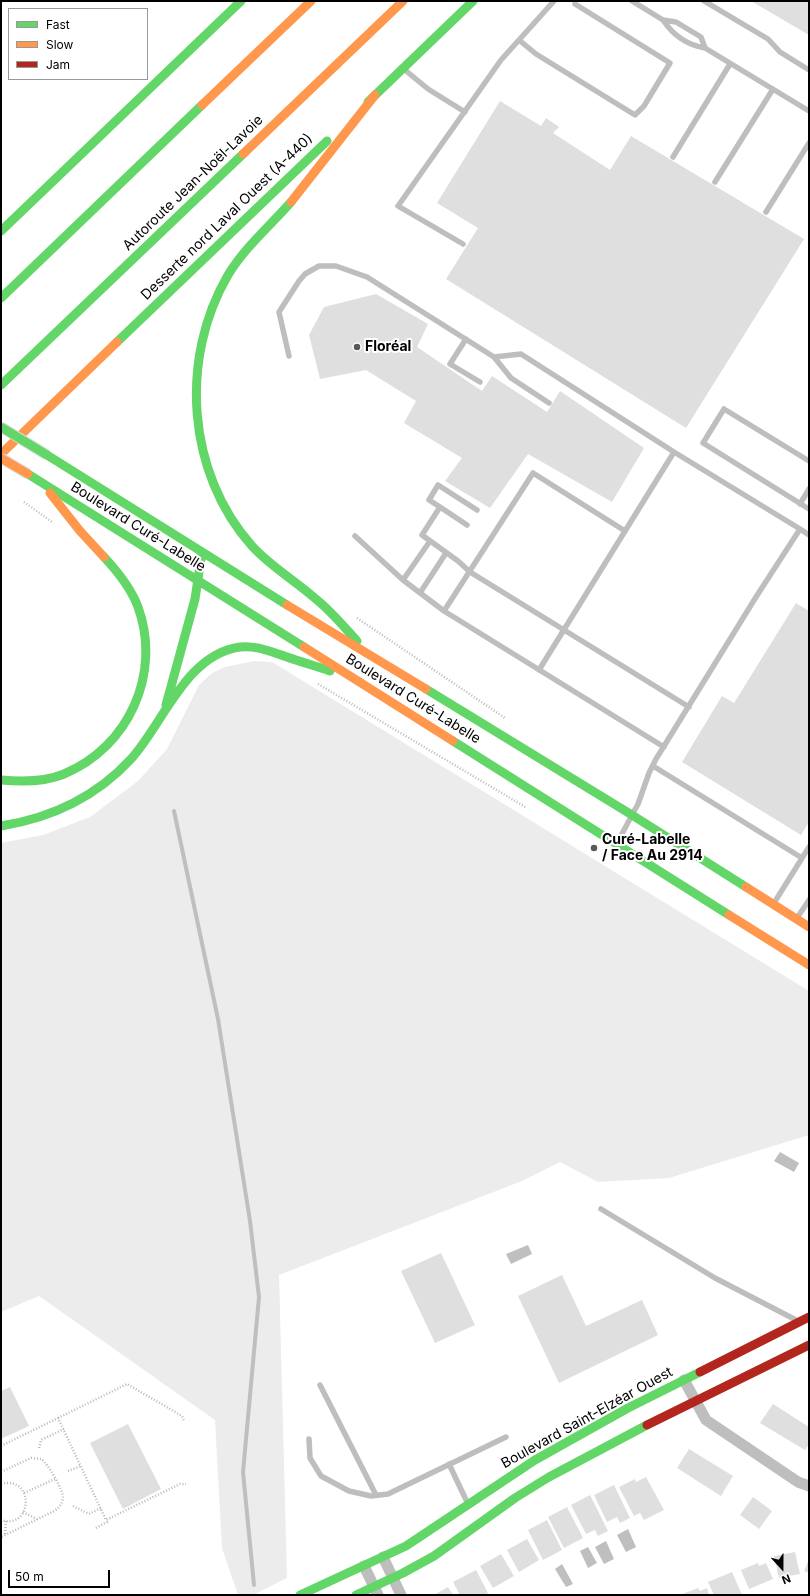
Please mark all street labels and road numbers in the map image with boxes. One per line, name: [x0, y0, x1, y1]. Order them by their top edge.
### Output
street label: Autoroute Jean-Noël-Lavoie: [120, 112, 266, 254]
street label: Desserte nord Laval Ouest (A-440): [138, 130, 316, 304]
street label: Boulevard Curé-Labelle: [67, 479, 209, 575]
street label: Boulevard Curé-Labelle: [342, 651, 484, 747]
street label: Boulevard Saint-Elzéar Ouest: [498, 1364, 676, 1472]

